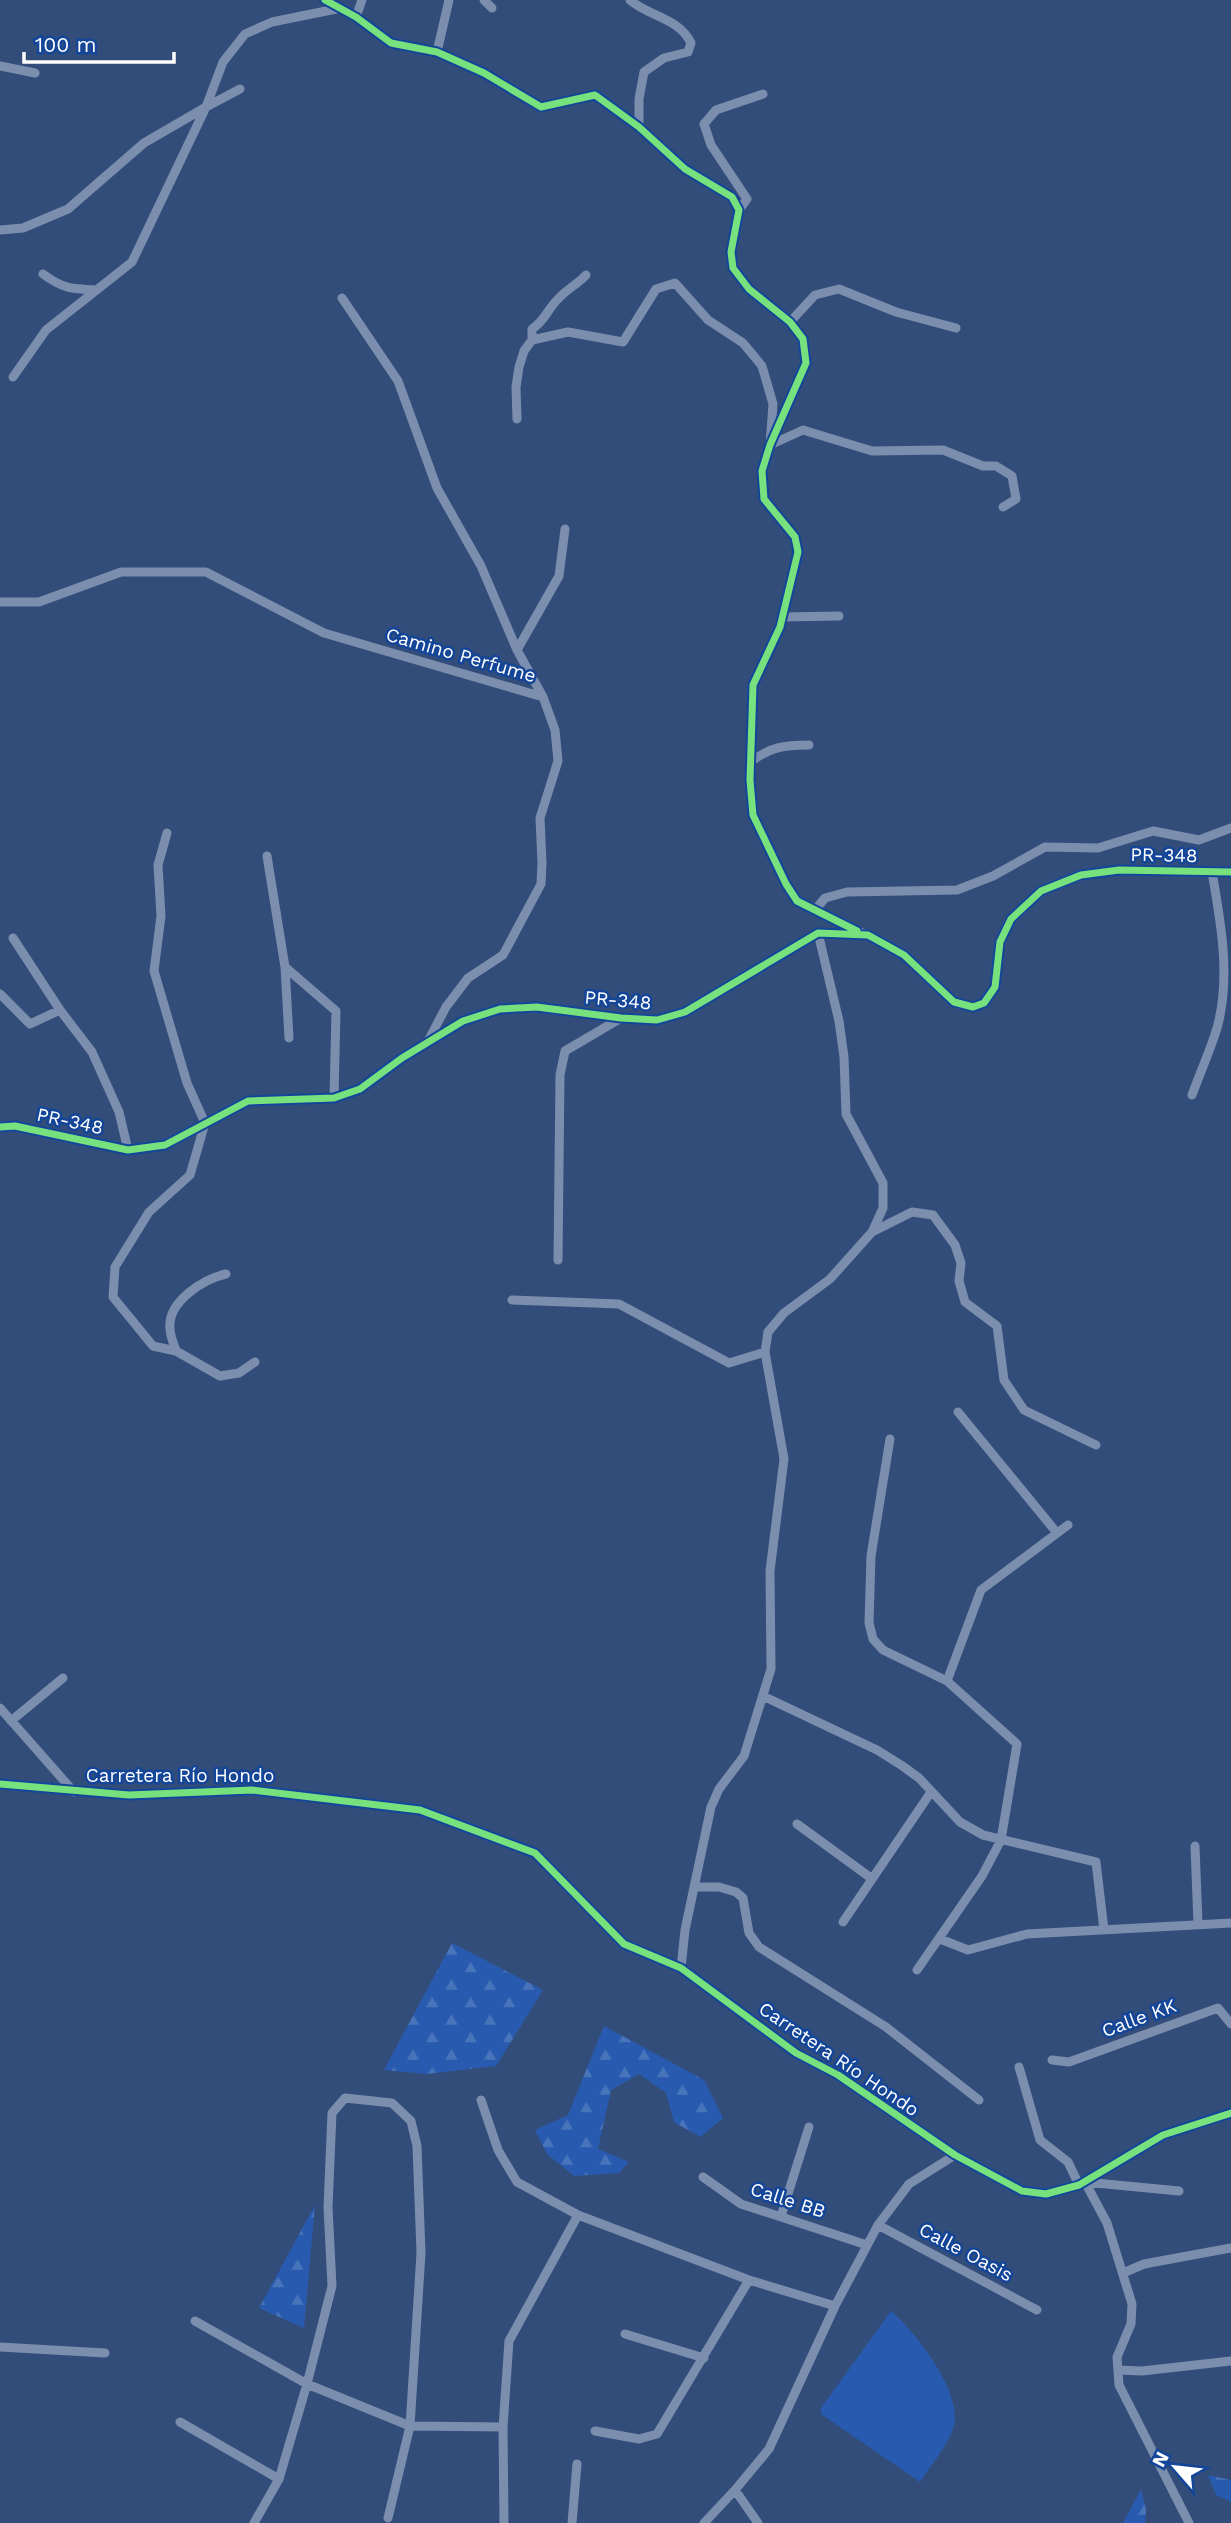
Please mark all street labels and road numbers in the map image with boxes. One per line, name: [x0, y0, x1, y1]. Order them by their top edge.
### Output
street label: Camino Perfume: [383, 623, 539, 687]
street label: PR-348: [1130, 843, 1198, 867]
street label: PR-348: [583, 986, 653, 1014]
street label: PR-348: [35, 1103, 105, 1139]
street label: Carretera Río Hondo: [86, 1764, 274, 1787]
street label: Calle KK: [1099, 1994, 1179, 2042]
street label: Carretera Río Hondo: [754, 1997, 924, 2121]
street label: Calle BB: [748, 2177, 828, 2223]
street label: Calle Oasis: [915, 2218, 1017, 2286]

